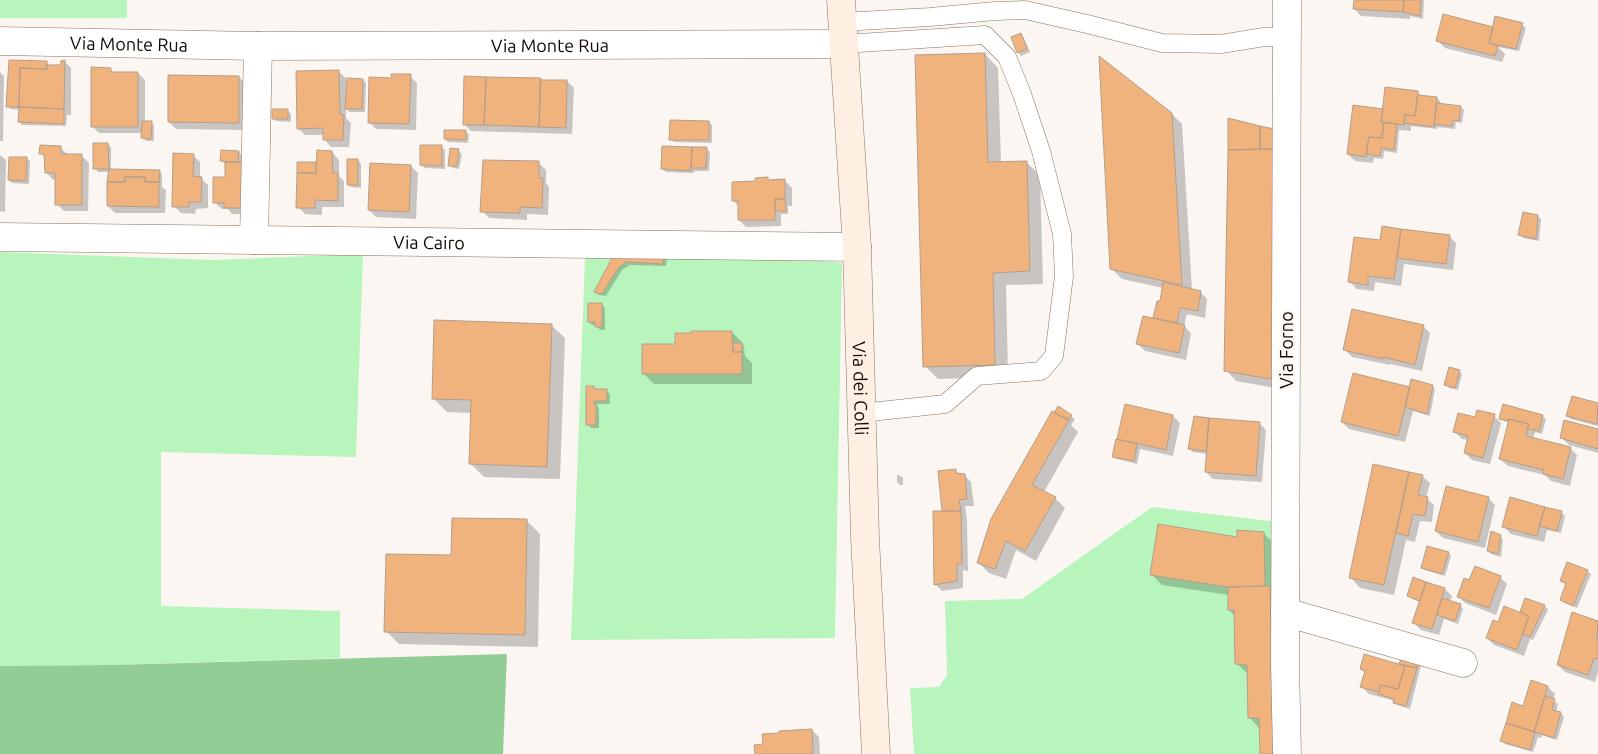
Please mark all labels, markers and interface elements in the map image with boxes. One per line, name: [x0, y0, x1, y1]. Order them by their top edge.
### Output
street label: Via Monte Rua: [70, 32, 188, 55]
street label: Via Monte Rua: [491, 35, 609, 55]
street label: Via Cairo: [393, 232, 465, 252]
street label: Via Forno: [1276, 311, 1296, 389]
street label: Via dei Colli: [850, 341, 872, 436]

